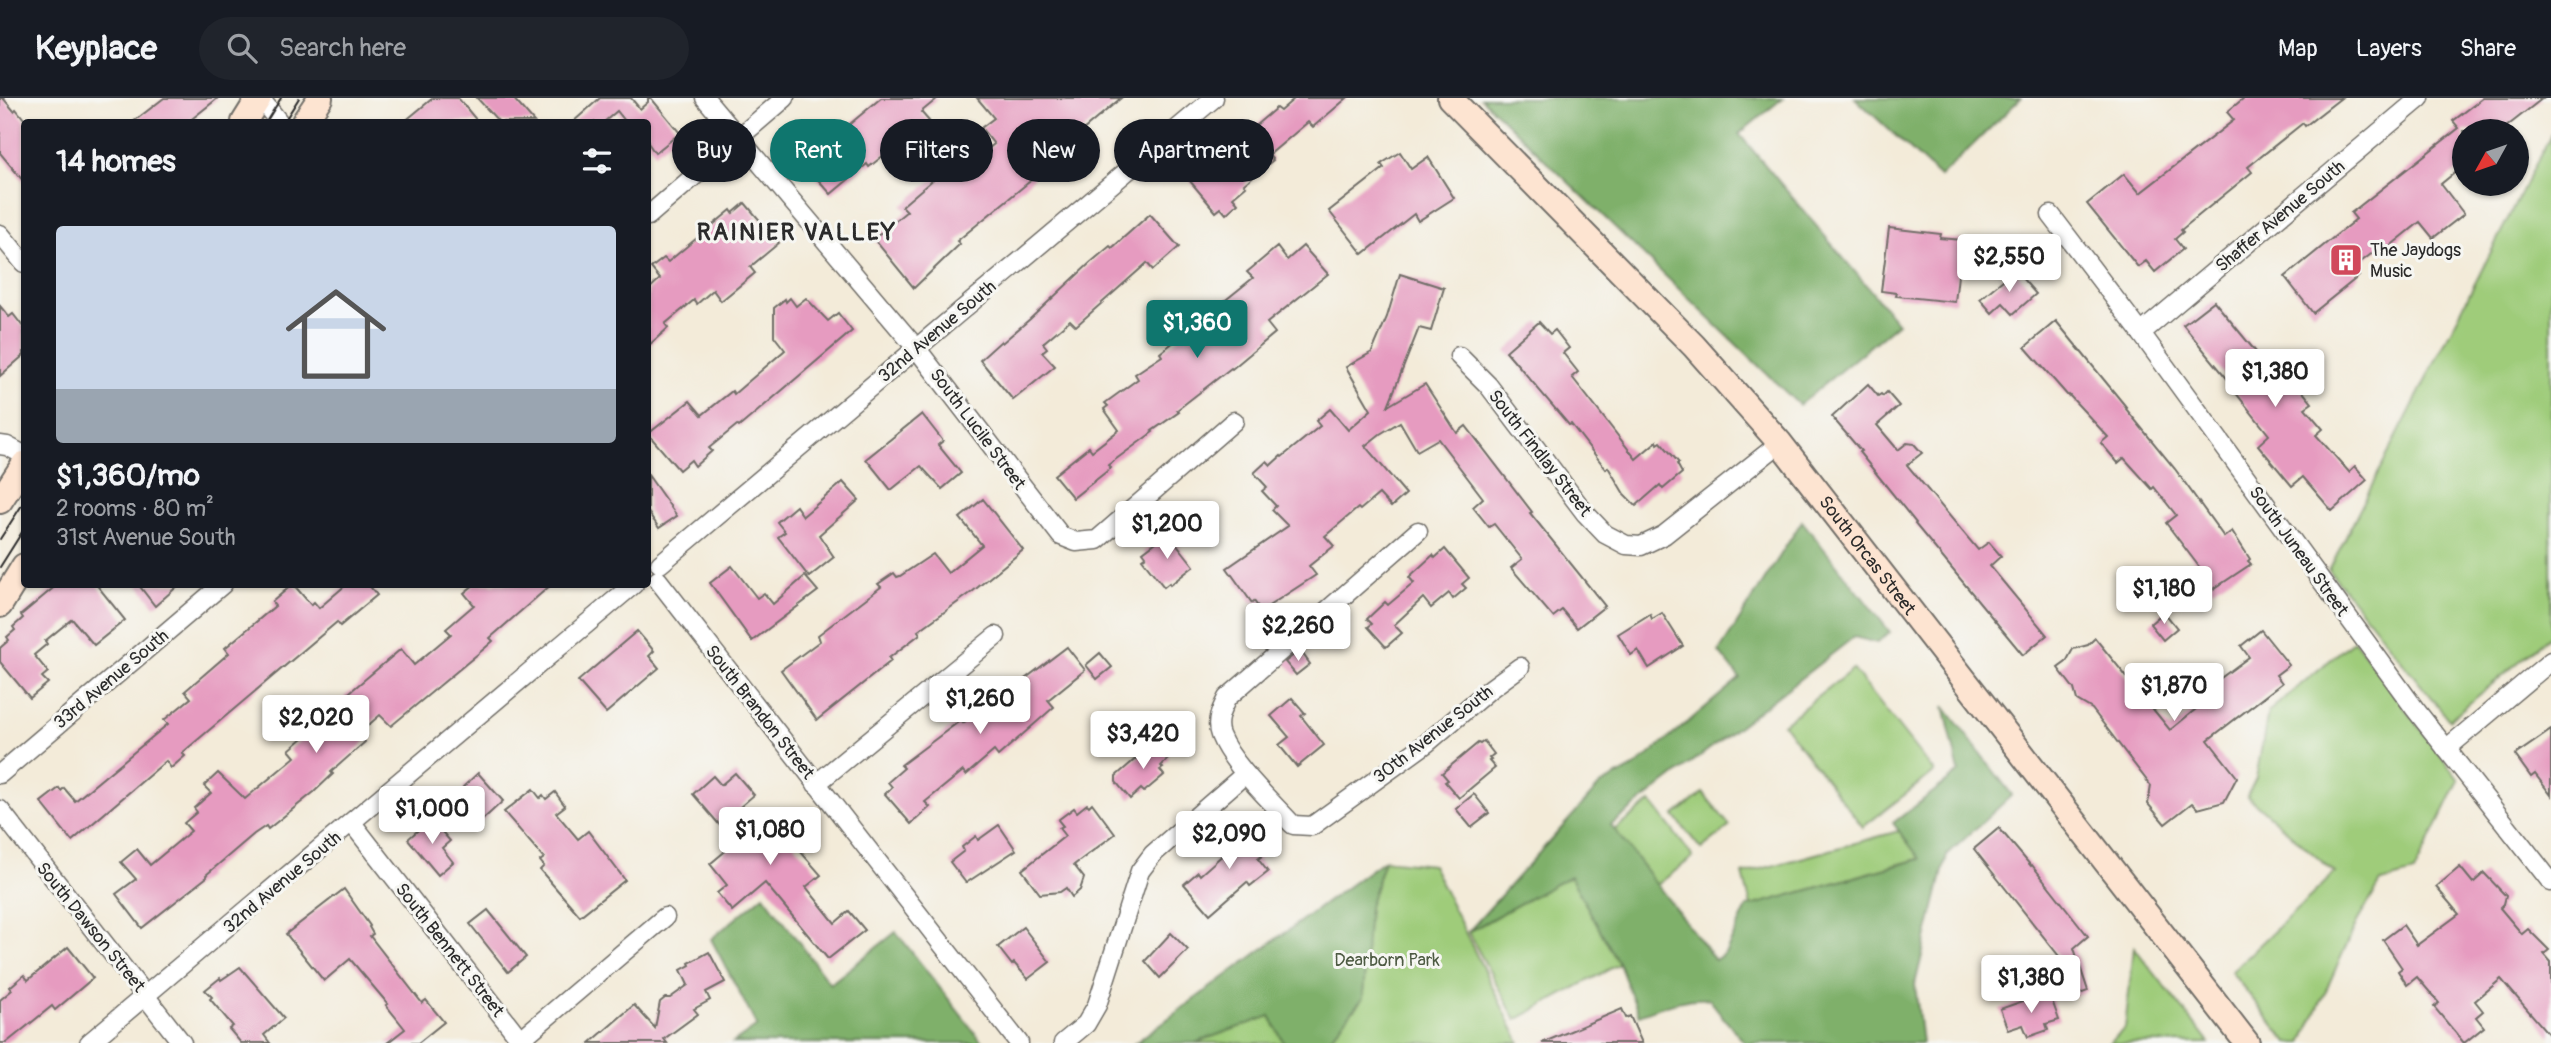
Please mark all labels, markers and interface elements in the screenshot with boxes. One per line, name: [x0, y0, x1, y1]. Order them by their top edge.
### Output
search box: [199, 17, 689, 80]
text: Keyplace: [35, 28, 157, 69]
icon: search: [223, 29, 261, 67]
text: Search here: [279, 32, 406, 64]
text: Map: [2278, 34, 2318, 63]
text: Layers: [2356, 34, 2422, 63]
text: Share: [2460, 34, 2516, 63]
chip: Buy: [672, 119, 756, 182]
chip: Rent: [770, 119, 866, 182]
chip: Filters: [880, 119, 993, 182]
chip: New: [1007, 119, 1100, 182]
chip: Apartment: [1114, 119, 1274, 182]
north arrow: [2452, 119, 2529, 196]
map controls: [2452, 119, 2529, 196]
icon: filters: [578, 142, 616, 180]
text: 14 homes: [56, 143, 176, 180]
street label: Shaffer Avenue South: [2211, 155, 2350, 277]
district label: RAINIER VALLEY: [697, 218, 897, 247]
pin: $2,550: [1952, 234, 2066, 294]
place label: The Jaydogs Music: [2370, 239, 2461, 283]
building icon: The Jaydogs Music: [2327, 241, 2365, 279]
text: $2,550: [1973, 242, 2045, 271]
icon: home: [273, 271, 399, 397]
street label: 32nd Avenue South: [874, 275, 1001, 387]
pin: $1,360: [1140, 300, 1254, 360]
text: $1,360: [1162, 308, 1232, 337]
pin: $1,380: [2218, 350, 2332, 409]
text: $1,380: [2241, 357, 2309, 386]
street label: South Lucile Street: [924, 364, 1031, 495]
street label: South Findlay Street: [1483, 385, 1597, 522]
text: $1,360/mo: [56, 457, 200, 494]
street label: South Juneau Street: [2244, 482, 2354, 621]
street label: South Orcas Street: [1813, 491, 1921, 621]
text: 2 rooms · 80 m²: [56, 494, 214, 523]
pin: $1,200: [1110, 502, 1224, 561]
text: $1,200: [1131, 509, 1203, 538]
text: 31st Avenue South: [56, 523, 235, 552]
pin: $1,180: [2107, 566, 2221, 626]
text: $1,180: [2132, 574, 2196, 603]
pin: $2,260: [1241, 603, 1355, 663]
text: $2,260: [1261, 611, 1335, 640]
street label: 33rd Avenue South: [49, 625, 173, 734]
street label: South Brandon Street: [700, 640, 820, 785]
pin: $1,870: [2117, 664, 2231, 723]
text: $1,870: [2141, 671, 2207, 700]
pin: $1,260: [923, 676, 1037, 736]
street label: 30th Avenue South: [1369, 680, 1498, 788]
text: $1,260: [945, 684, 1015, 713]
pin: $2,020: [259, 696, 373, 755]
text: $2,020: [278, 703, 354, 732]
pin: $3,420: [1086, 712, 1200, 771]
text: $3,420: [1106, 719, 1180, 748]
pin: $1,000: [375, 786, 489, 846]
text: $1,000: [395, 794, 469, 823]
pin: $1,080: [713, 808, 827, 867]
pin: $2,090: [1172, 812, 1286, 871]
text: $1,080: [735, 815, 805, 844]
text: $2,090: [1192, 819, 1266, 848]
street label: 32nd Avenue South: [219, 826, 346, 938]
street label: South Dawson Street: [31, 857, 151, 998]
street label: South Bennett Street: [390, 879, 510, 1023]
park label: Dearborn Park: [1334, 949, 1440, 972]
pin: $1,380: [1974, 956, 2088, 1015]
text: $1,380: [1997, 963, 2065, 992]

